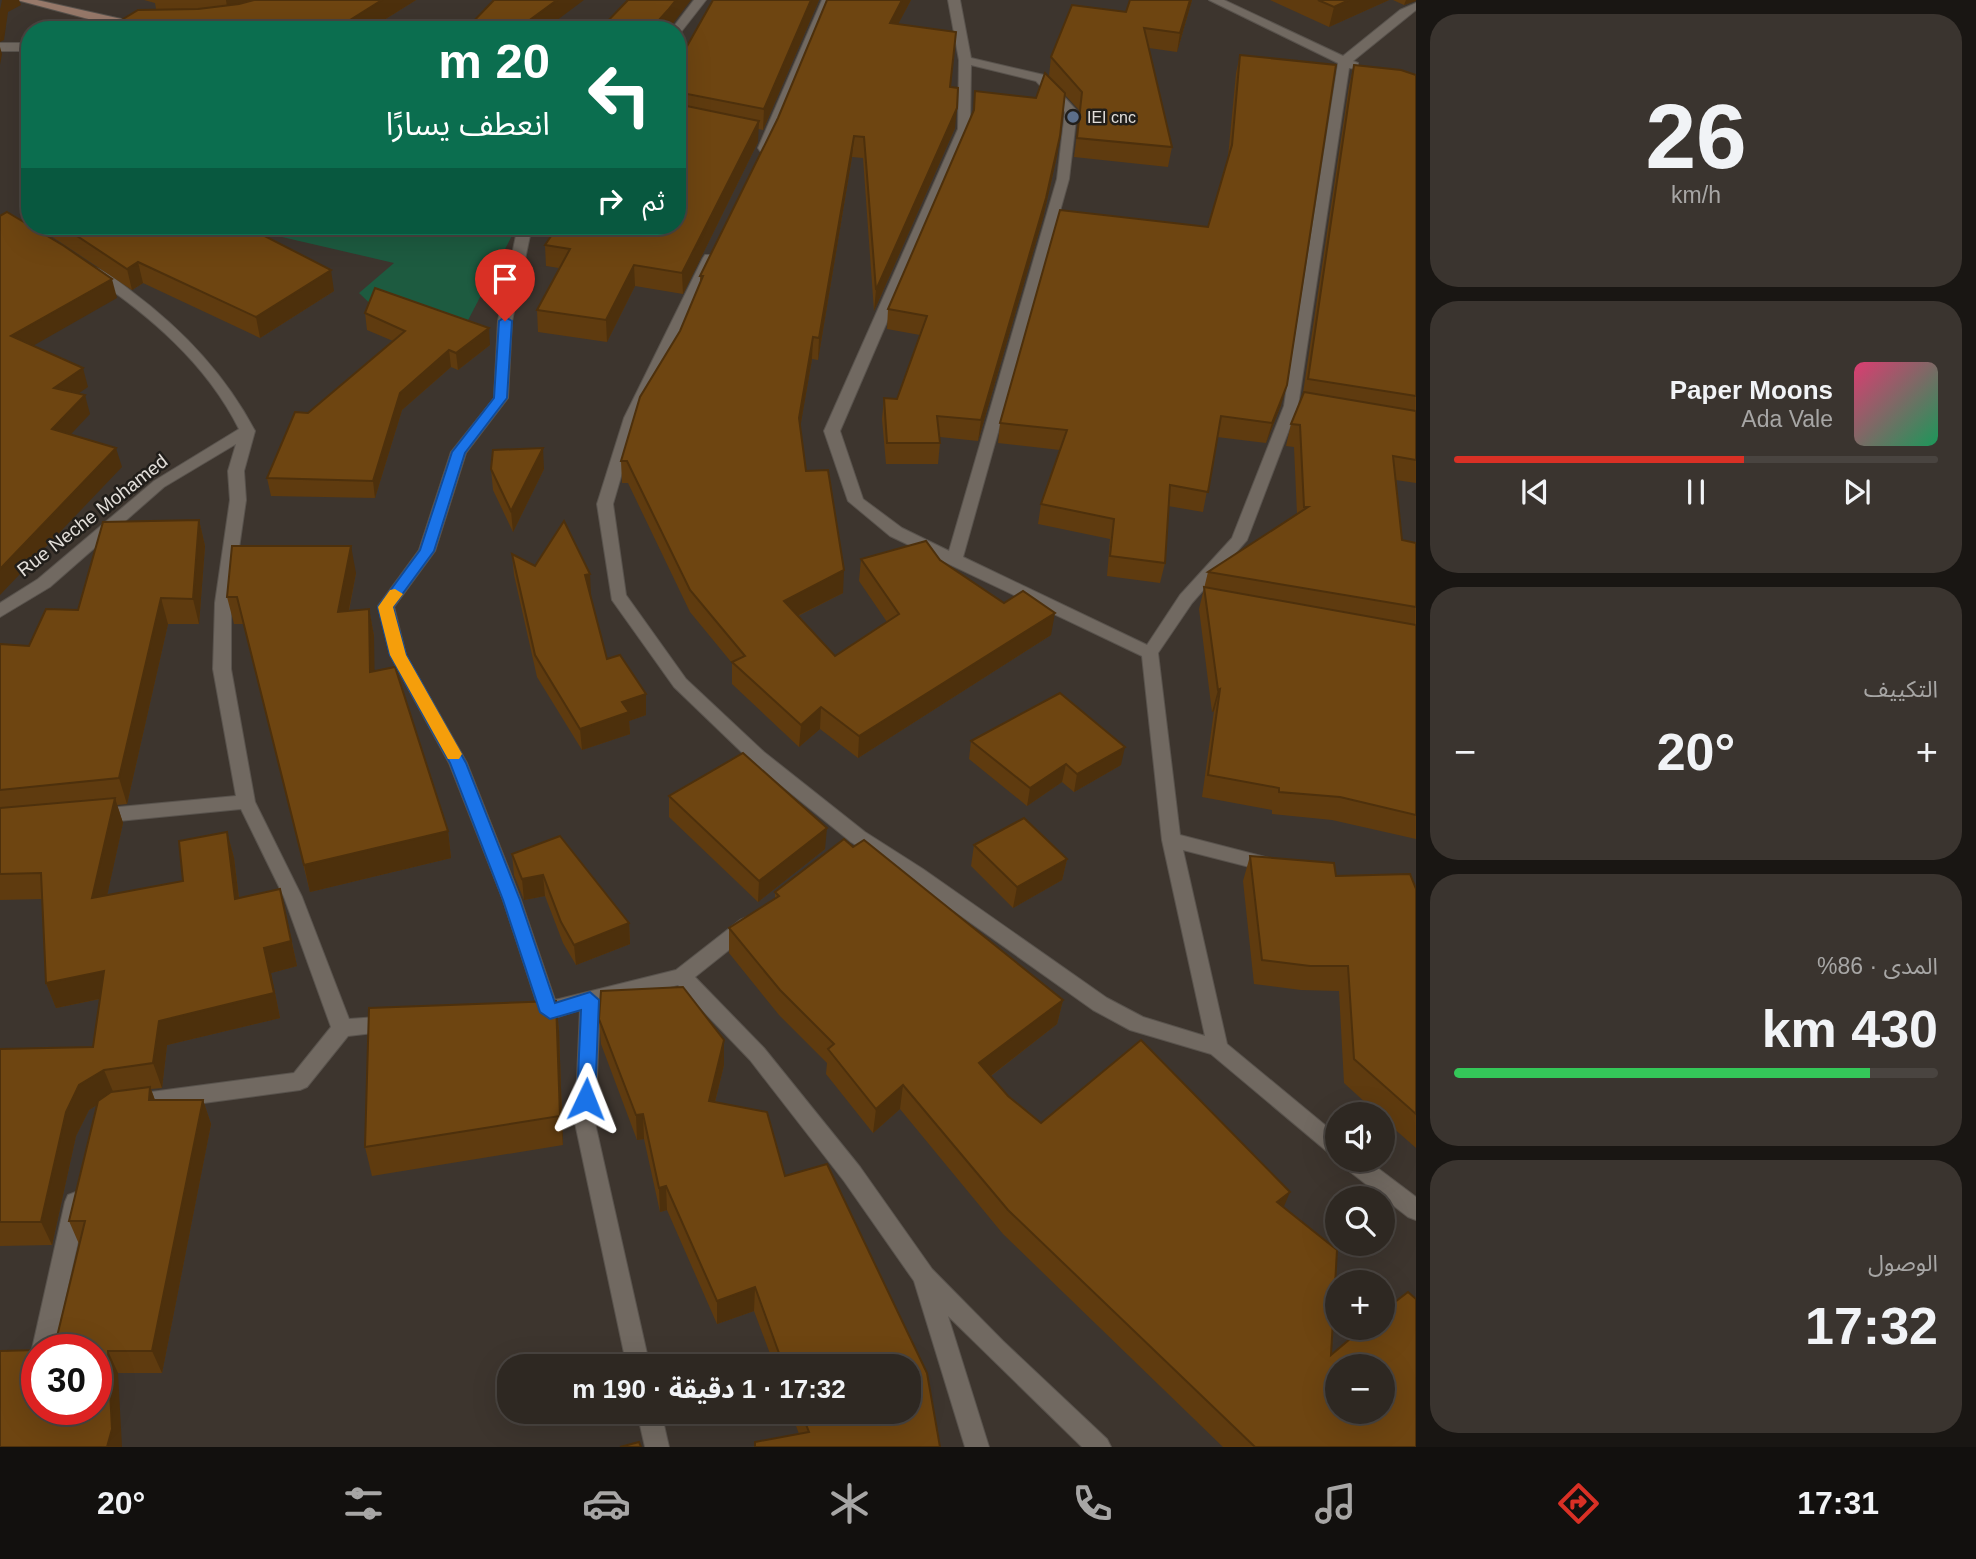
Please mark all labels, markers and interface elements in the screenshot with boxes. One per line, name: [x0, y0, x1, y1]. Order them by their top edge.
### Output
text: 20 m: [438, 34, 550, 88]
icon: left: [574, 49, 665, 140]
text: 26: [1645, 86, 1747, 187]
text: انعطف يسارًا: [386, 106, 550, 142]
marker: IEI cnc: [1065, 109, 1081, 125]
place label: IEI cnc: [1087, 109, 1136, 126]
icon: right: [591, 182, 629, 220]
text: km/h: [1671, 182, 1721, 208]
text: ثم: [643, 186, 665, 216]
pin: [475, 249, 535, 321]
icon: arrive: [486, 260, 524, 298]
text: Paper Moons: [1670, 375, 1833, 405]
text: Ada Vale: [1741, 406, 1833, 432]
street label: Rue Neche Mohamed: [13, 450, 172, 581]
icon: previous: [1516, 473, 1554, 511]
icon: pause: [1677, 473, 1715, 511]
icon: next: [1838, 473, 1876, 511]
text: التكييف: [1864, 676, 1938, 702]
text: 20°: [1657, 723, 1735, 781]
text: −: [1454, 731, 1476, 773]
text: +: [1916, 731, 1938, 773]
text: المدى · 86%: [1817, 953, 1938, 979]
text: 430 km: [1762, 1000, 1938, 1058]
position arrow: [549, 1062, 623, 1136]
map controls: [1325, 1102, 1395, 1424]
button: sound: [1325, 1102, 1395, 1172]
button: search: [1325, 1186, 1395, 1256]
text: الوصول: [1868, 1250, 1938, 1276]
button: +: [1325, 1270, 1395, 1340]
text: 17:32: [1805, 1297, 1938, 1355]
speed limit sign: 30: [21, 1334, 112, 1425]
button: −: [1325, 1354, 1395, 1424]
text: 17:32 · 1 دقيقة · 190 m: [572, 1374, 846, 1404]
icon: filters: [339, 1479, 388, 1528]
icon: car: [582, 1479, 631, 1528]
icon: climate: [825, 1479, 874, 1528]
icon: phone: [1068, 1479, 1117, 1528]
icon: music: [1311, 1479, 1360, 1528]
icon: directions: [1554, 1479, 1603, 1528]
text: 20°: [97, 1485, 145, 1521]
text: 17:31: [1797, 1485, 1879, 1521]

